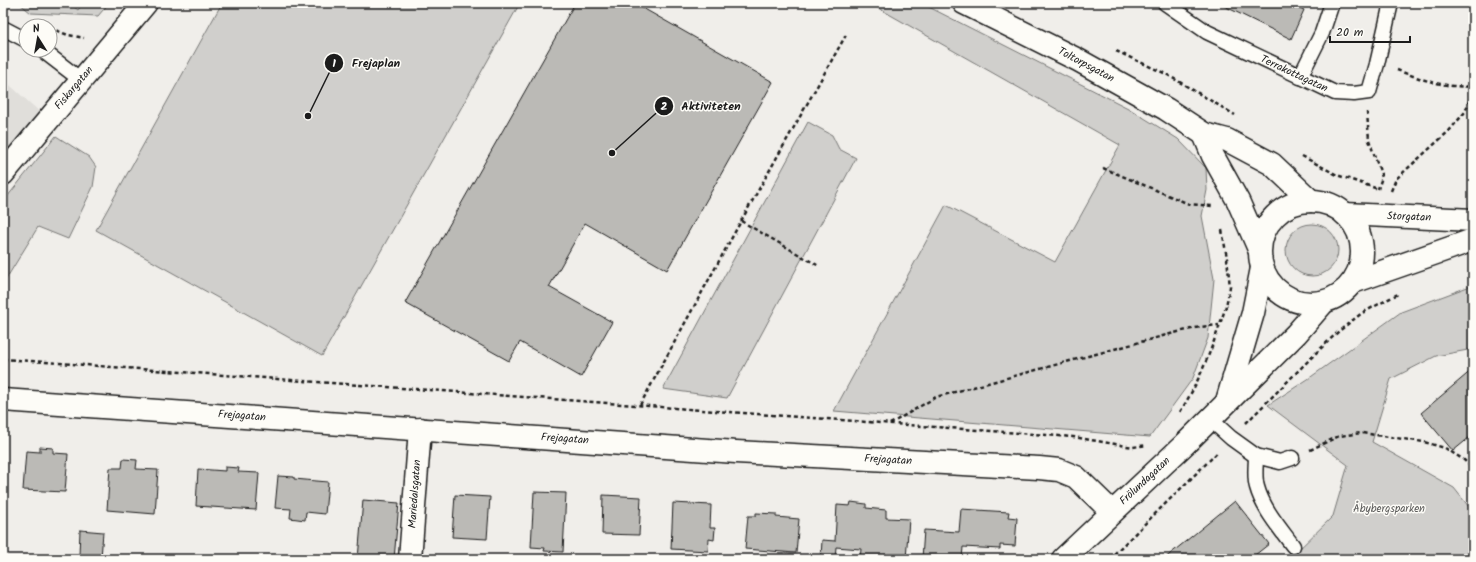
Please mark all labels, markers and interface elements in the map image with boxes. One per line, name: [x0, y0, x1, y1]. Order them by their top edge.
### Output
north arrow: [18, 18, 58, 58]
scale bar: [1330, 18, 1410, 44]
text: N: [31, 20, 41, 39]
text: 20 m: [1336, 23, 1364, 42]
street label: Toltorpsgatan: [1054, 42, 1118, 88]
street label: Terrakottagatan: [1257, 50, 1331, 98]
callout: Frejaplan: [324, 51, 408, 75]
text: 1: [332, 54, 336, 73]
text: Frejaplan: [352, 54, 401, 73]
street label: Fiskargatan: [50, 62, 98, 114]
callout: Aktiviteten: [654, 94, 749, 118]
text: 2: [661, 97, 668, 116]
text: Aktiviteten: [681, 97, 741, 116]
street label: Storgatan: [1387, 207, 1432, 227]
street label: Frejagatan: [217, 405, 267, 427]
street label: Frejagatan: [540, 428, 590, 450]
street label: Frejagatan: [864, 450, 913, 470]
street label: Frölundagatan: [1115, 452, 1175, 510]
street label: Mariedalsgatan: [404, 459, 426, 529]
park label: Åbybergsparken: [1353, 500, 1425, 518]

